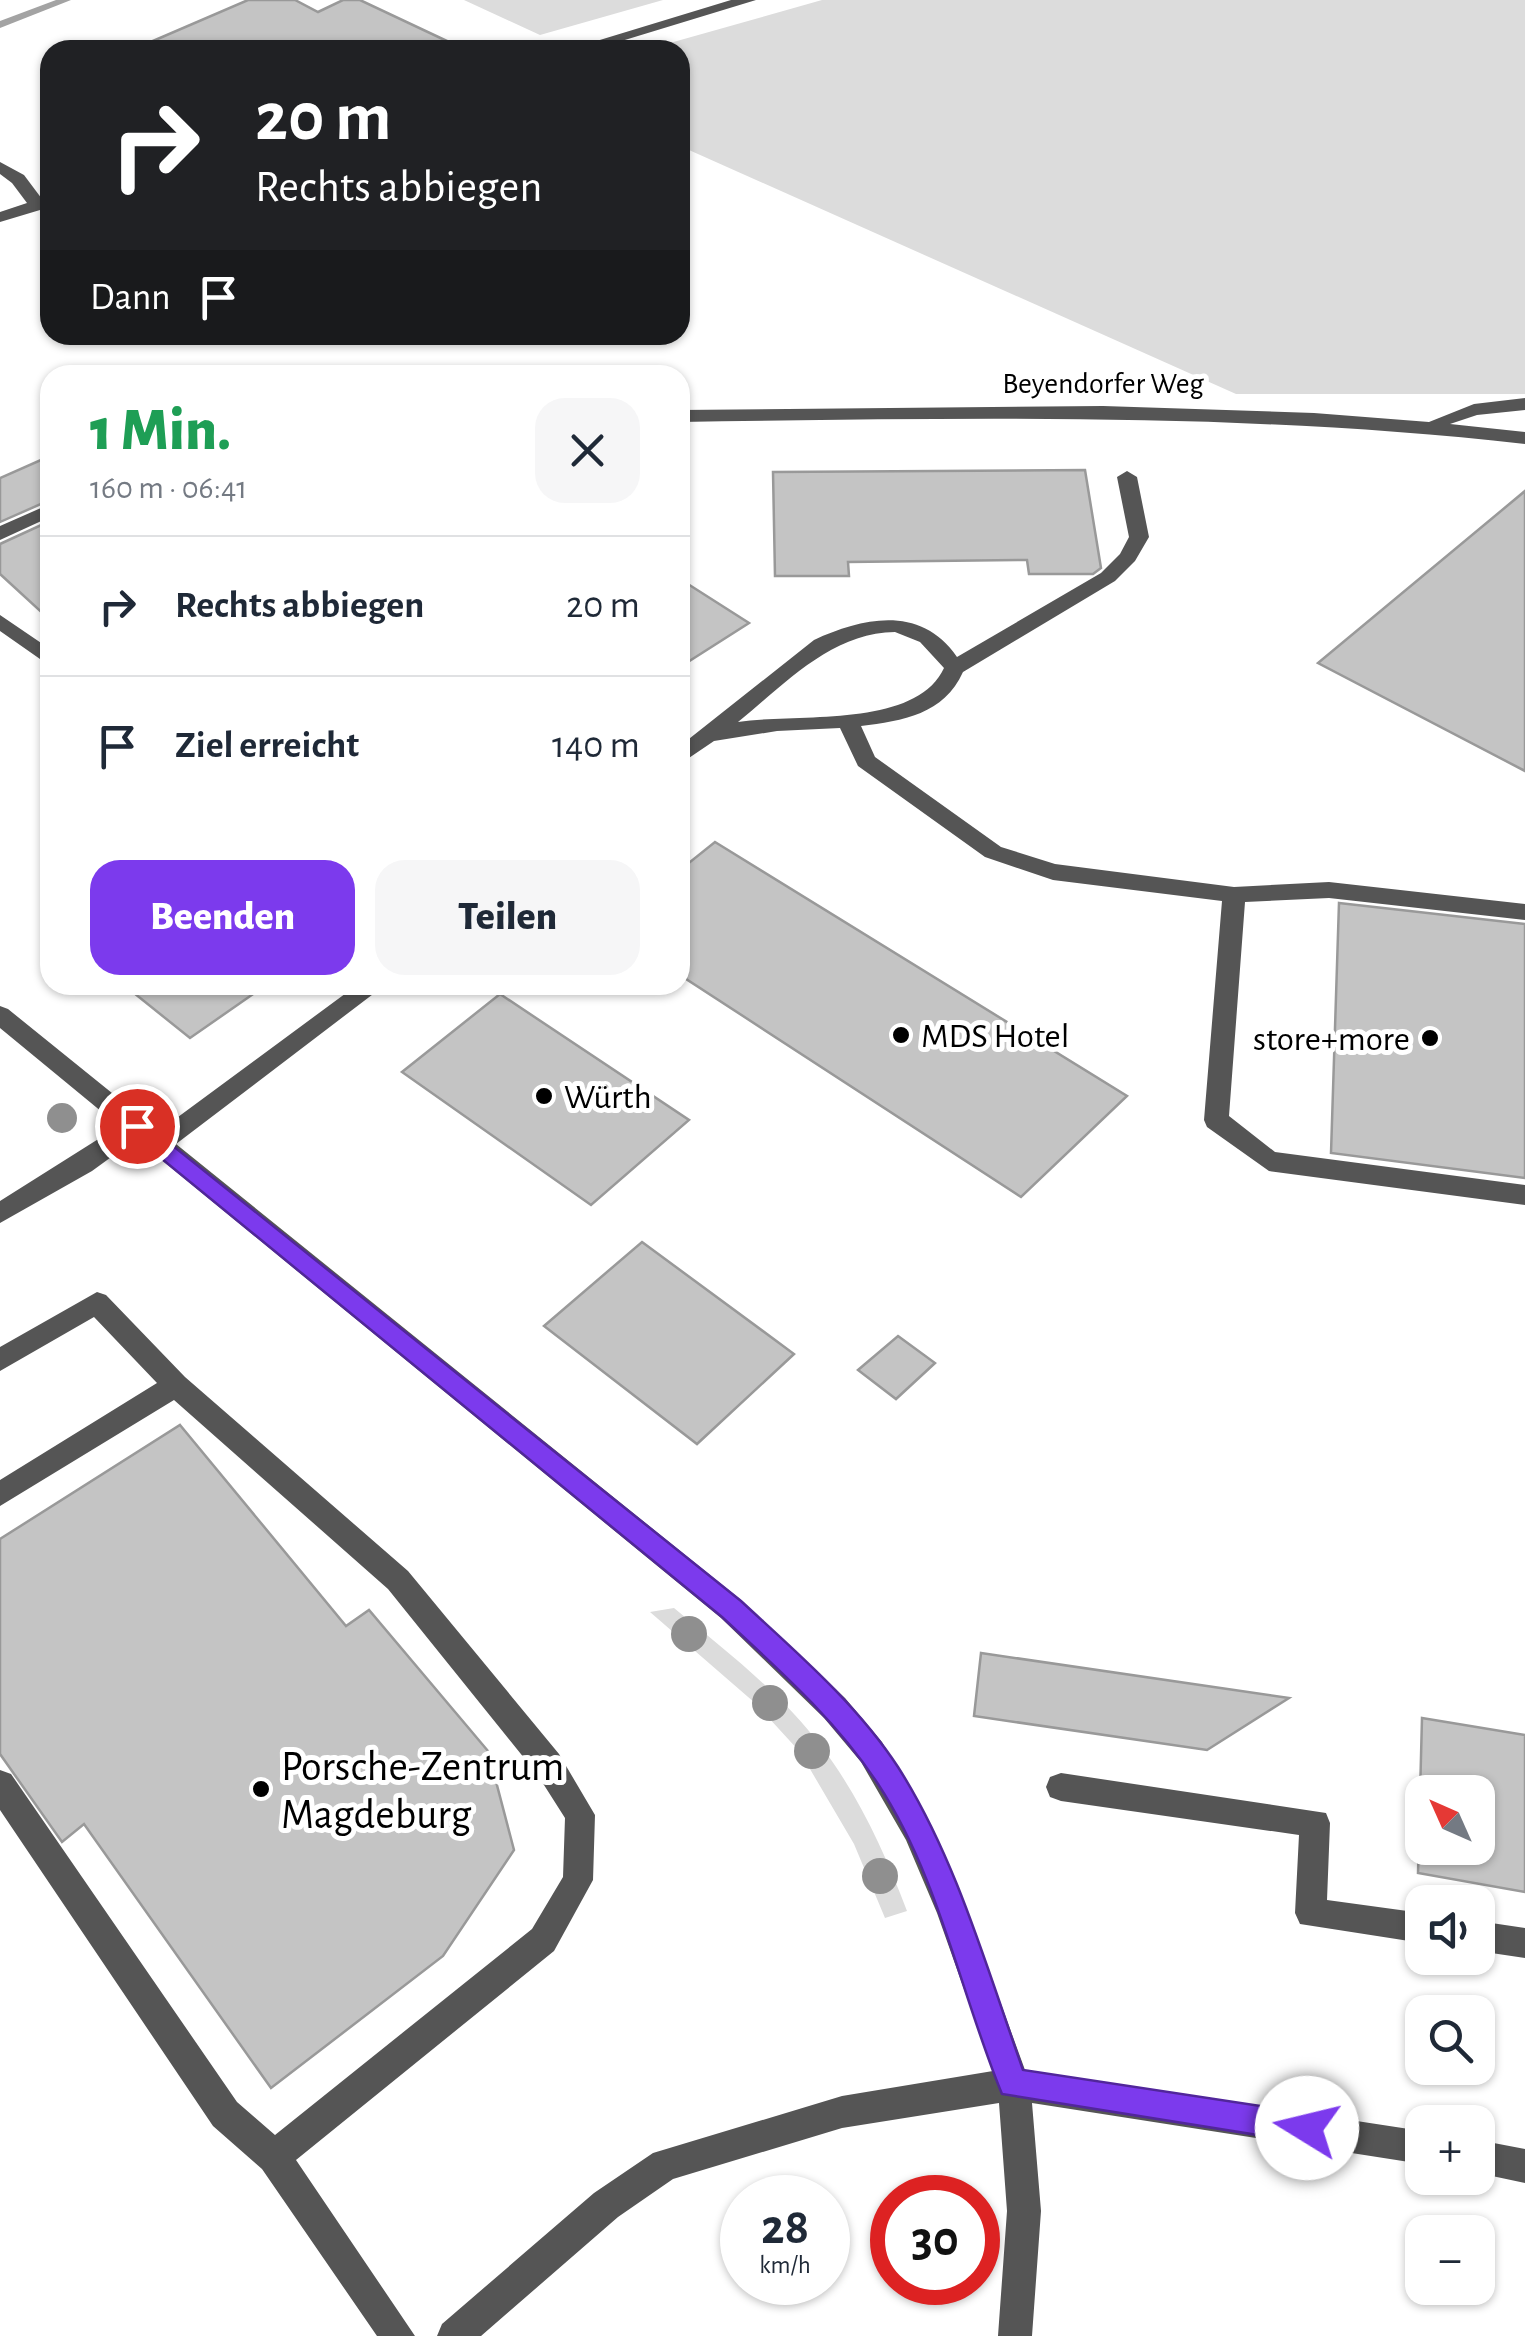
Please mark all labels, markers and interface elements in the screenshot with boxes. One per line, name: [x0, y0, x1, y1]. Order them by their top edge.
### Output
icon: right: [90, 80, 220, 210]
text: 20 m: [255, 83, 392, 153]
text: Rechts abbiegen: [255, 165, 542, 210]
icon: arrive: [191, 270, 246, 325]
text: Dann: [90, 279, 171, 317]
street label: Beyendorfer Weg: [1002, 369, 1204, 399]
button: close: [535, 398, 640, 503]
text: 1 Min.: [90, 401, 231, 461]
text: 160 m · 06:41: [90, 472, 247, 504]
icon: right: [90, 579, 145, 634]
text: Rechts abbiegen: [175, 587, 424, 625]
text: 20 m: [566, 587, 640, 625]
icon: arrive: [90, 719, 145, 774]
text: Ziel erreicht: [175, 727, 359, 765]
text: 140 m: [552, 727, 640, 765]
button: Beenden: [90, 860, 355, 975]
button: Teilen: [375, 860, 640, 975]
place label: MDS Hotel: [921, 1019, 1069, 1054]
place label: store+more: [1253, 1022, 1410, 1057]
marker: MDS Hotel: [890, 1024, 912, 1046]
marker: store+more: [1419, 1027, 1441, 1049]
place label: Würth: [564, 1080, 652, 1115]
pin: [95, 1084, 180, 1169]
marker: Würth: [533, 1085, 555, 1107]
icon: arrive: [110, 1099, 165, 1154]
place label: Porsche-Zentrum Magdeburg: [281, 1746, 564, 1836]
north arrow: [1405, 1775, 1495, 1865]
map controls: [1405, 1775, 1495, 2305]
marker: Porsche-Zentrum Magdeburg: [250, 1778, 272, 1800]
button: sound: [1405, 1885, 1495, 1975]
button: search: [1405, 1995, 1495, 2085]
position arrow: [1255, 2076, 1359, 2180]
button: +: [1405, 2105, 1495, 2195]
speed limit sign: 30: [870, 2175, 1000, 2305]
text: 28: [761, 2203, 809, 2253]
button: −: [1405, 2215, 1495, 2305]
text: km/h: [759, 2253, 811, 2278]

